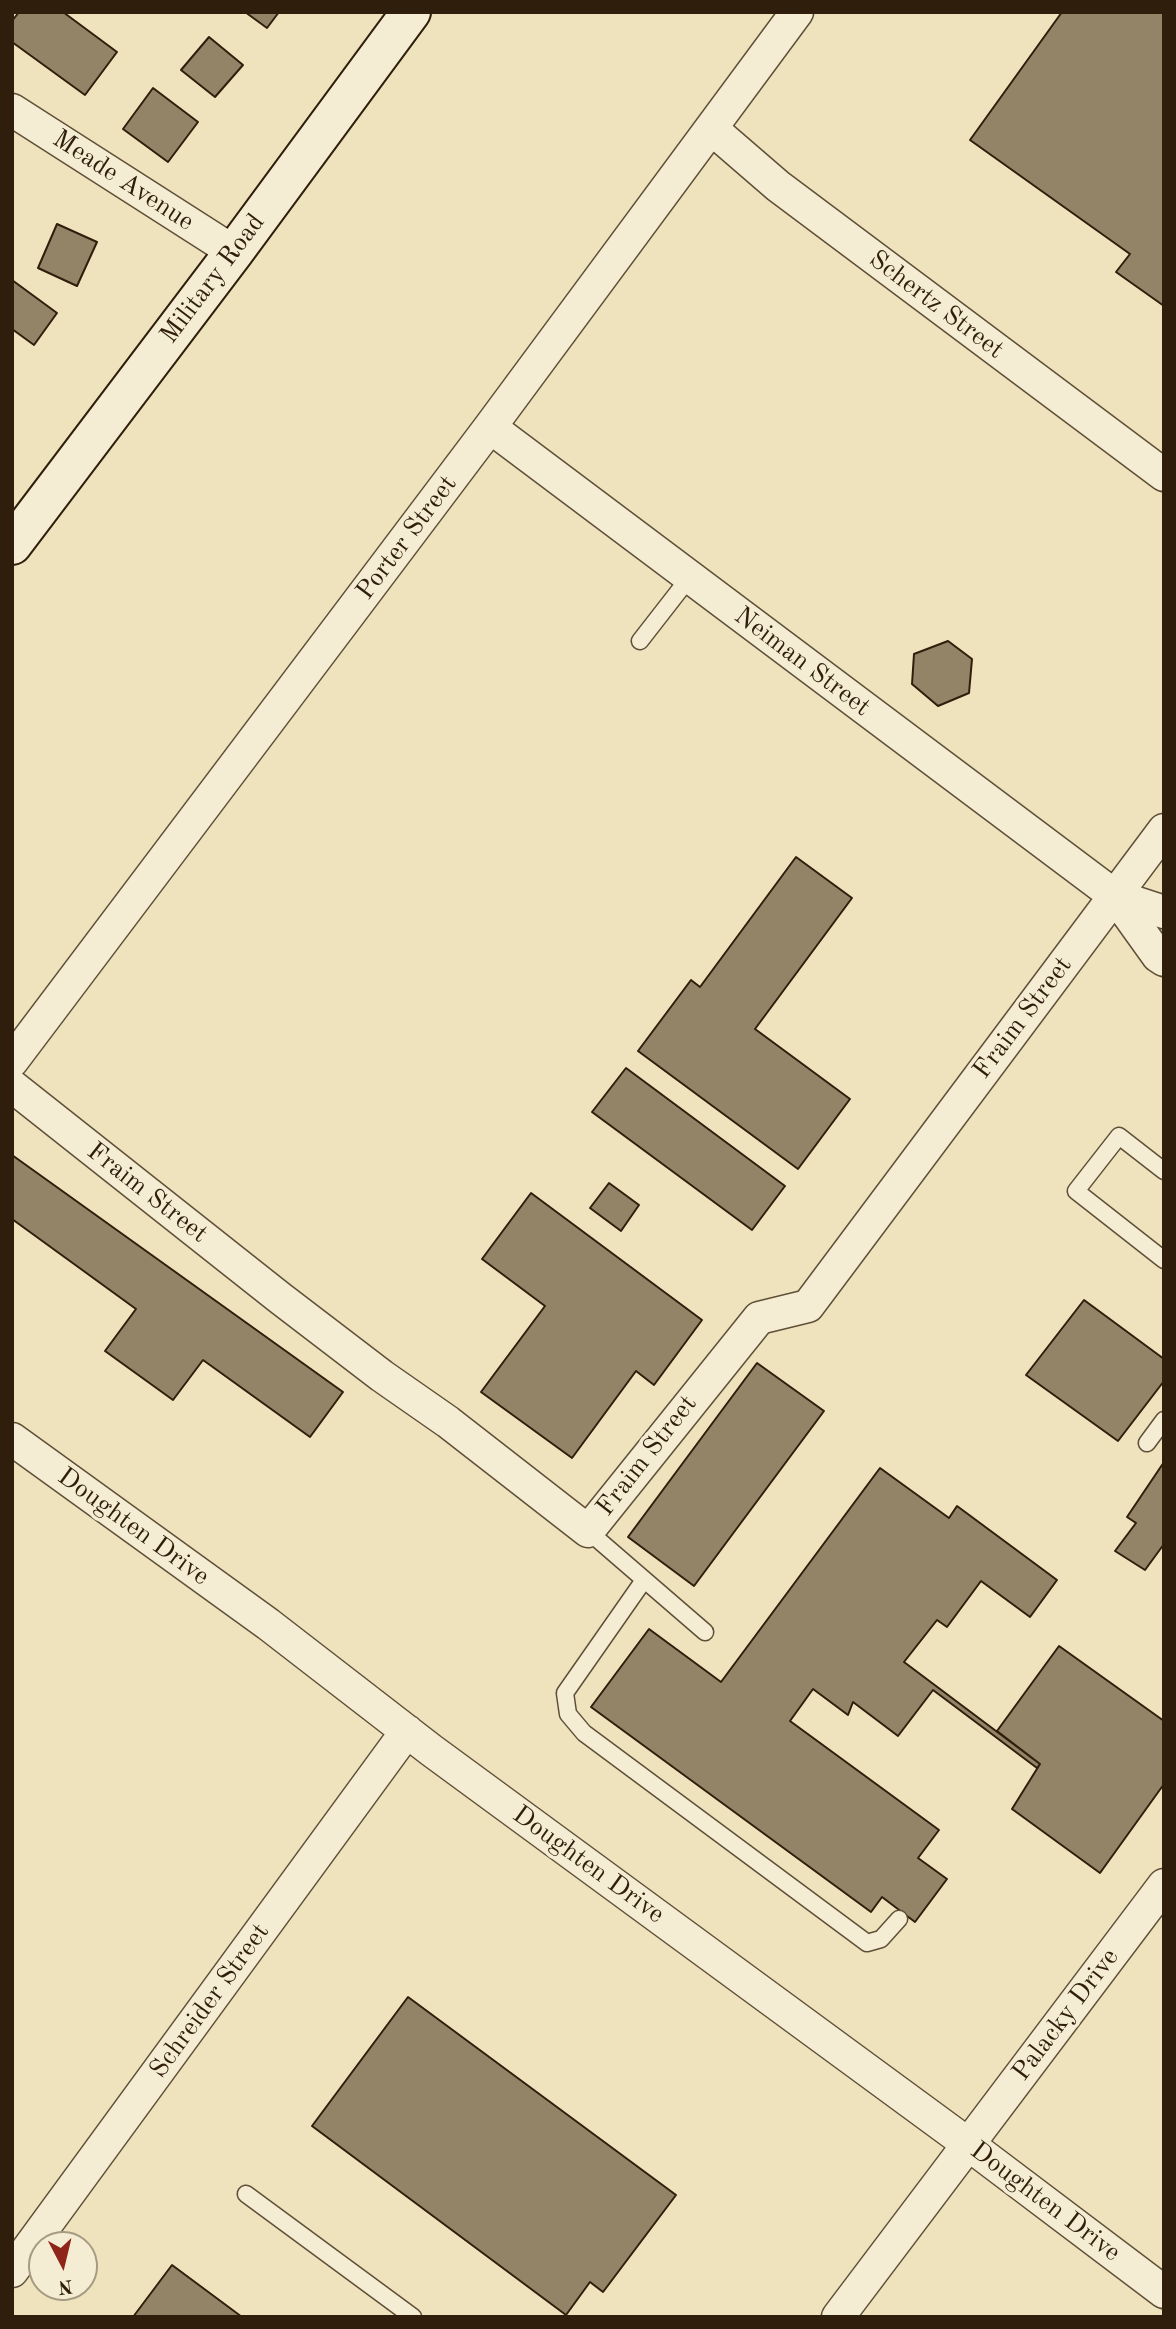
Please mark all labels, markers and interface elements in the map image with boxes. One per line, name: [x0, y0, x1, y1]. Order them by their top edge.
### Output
street label: Meade Avenue: [47, 124, 199, 238]
street label: Military Road: [154, 208, 272, 350]
street label: Schertz Street: [862, 244, 1010, 366]
street label: Porter Street: [350, 470, 464, 606]
street label: Neiman Street: [728, 601, 876, 723]
street label: Fraim Street: [967, 951, 1079, 1085]
street label: Fraim Street: [80, 1136, 214, 1250]
street label: Fraim Street: [590, 1389, 704, 1523]
street label: Doughten Drive: [51, 1461, 215, 1593]
street label: Doughten Drive: [506, 1799, 670, 1931]
street label: Schreider Street: [143, 1918, 277, 2084]
street label: Palacky Drive: [1006, 1943, 1126, 2087]
street label: Doughten Drive: [964, 2135, 1126, 2269]
north arrow: [28, 2231, 98, 2301]
text: N: [57, 2275, 74, 2296]

